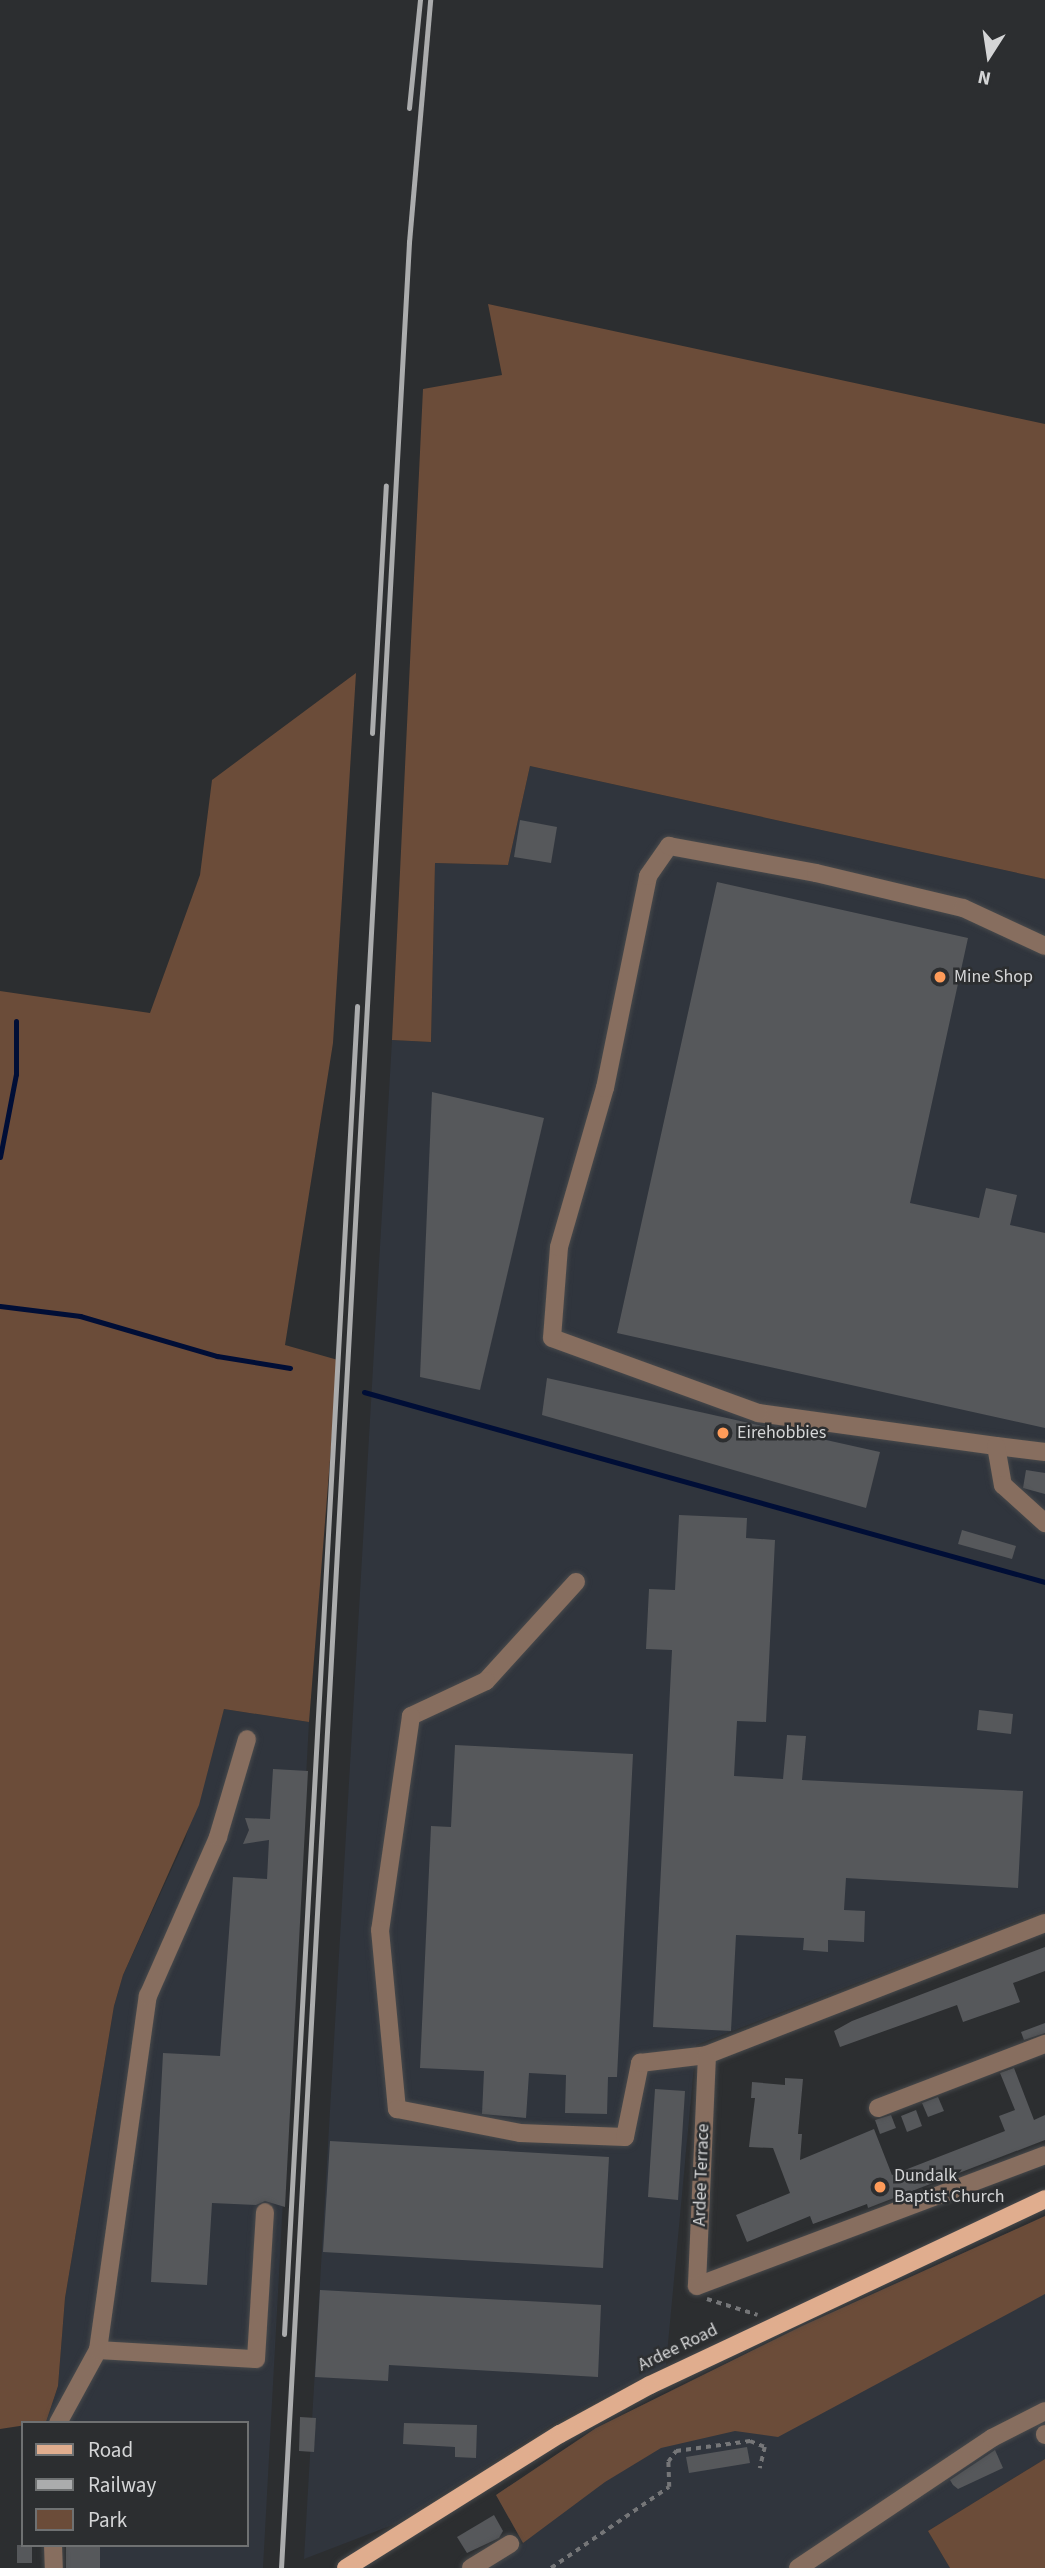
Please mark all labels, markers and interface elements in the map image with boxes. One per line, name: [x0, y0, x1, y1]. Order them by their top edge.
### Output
north arrow: [954, 21, 1024, 91]
text: N: [976, 63, 994, 92]
place label: Mine Shop: [954, 966, 1033, 988]
marker: Mine Shop: [932, 969, 948, 985]
place label: Eirehobbies: [737, 1422, 826, 1444]
marker: Eirehobbies: [715, 1425, 731, 1441]
street label: Ardee Terrace: [689, 2123, 715, 2227]
place label: Dundalk Baptist Church: [894, 2166, 1005, 2208]
marker: Dundalk Baptist Church: [872, 2179, 888, 2195]
street label: Ardee Road: [635, 2319, 721, 2377]
legend: [21, 2421, 248, 2547]
text: Road: [88, 2435, 133, 2465]
text: Railway: [88, 2470, 156, 2500]
text: Park: [88, 2505, 127, 2535]

